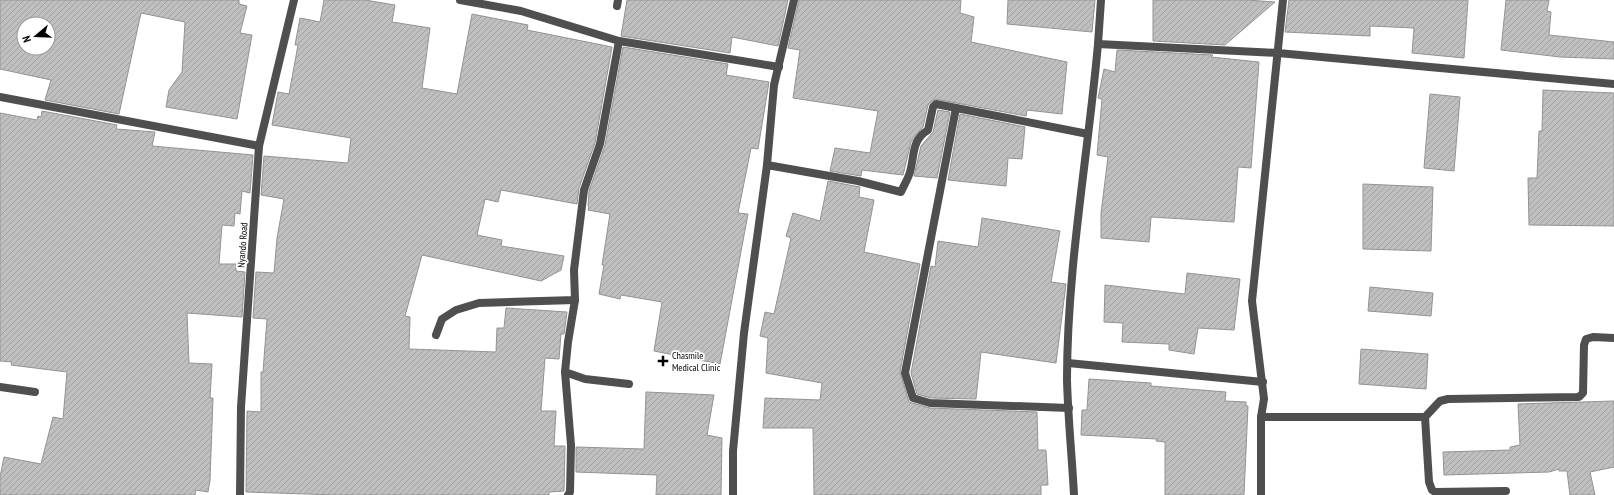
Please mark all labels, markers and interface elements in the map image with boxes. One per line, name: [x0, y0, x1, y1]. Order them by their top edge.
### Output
north arrow: [16, 16, 56, 56]
text: N: [19, 34, 34, 44]
street label: Nyando Road: [234, 222, 251, 268]
place label: Chasmile Medical Clinic: [672, 349, 721, 374]
marker: Chasmile Medical Clinic: [657, 355, 669, 367]

